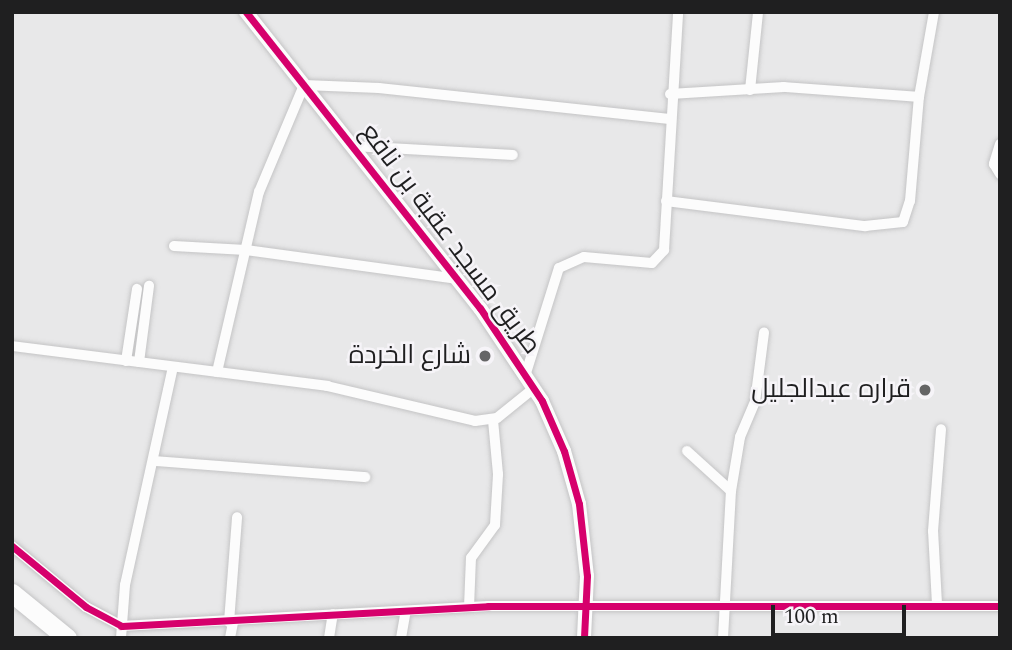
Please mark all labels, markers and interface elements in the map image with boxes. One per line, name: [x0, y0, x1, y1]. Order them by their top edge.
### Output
street label: طريق مسجد عقبة بن نافع: [353, 118, 547, 360]
place label: شارع الخردة: [349, 340, 471, 372]
marker: شارع الخردة: [477, 348, 493, 364]
place label: قراره عبدالجليل: [751, 374, 911, 406]
marker: قراره عبدالجليل: [917, 382, 933, 398]
scale bar: [774, 590, 909, 634]
text: 100 m: [784, 601, 839, 633]

